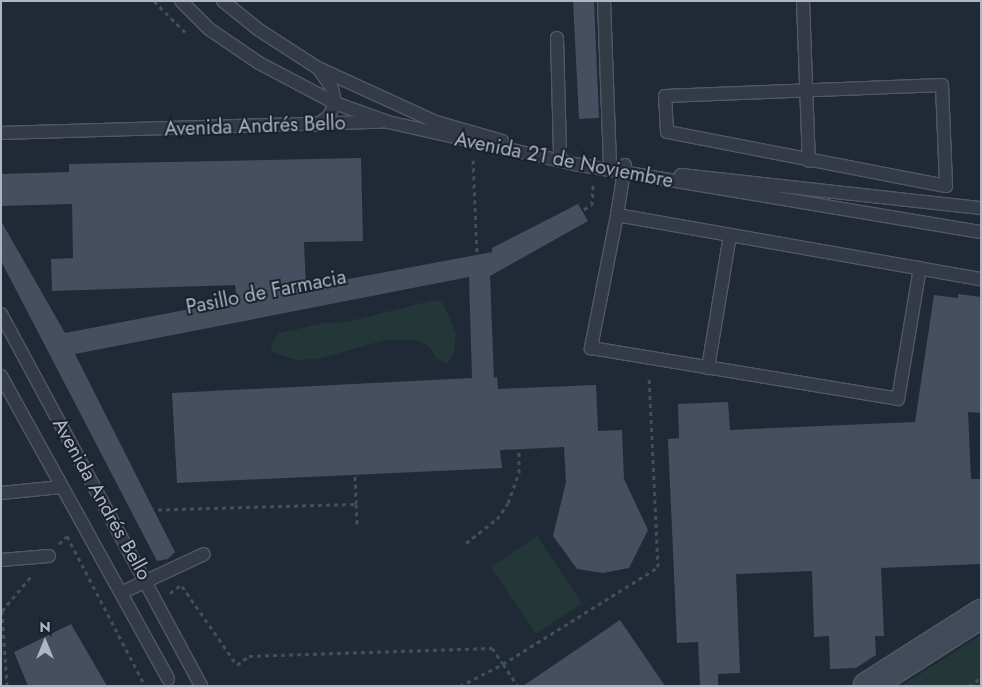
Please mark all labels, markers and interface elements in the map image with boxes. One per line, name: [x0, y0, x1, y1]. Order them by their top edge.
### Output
street label: Avenida Andrés Bello: [164, 111, 346, 141]
street label: Avenida 21 de Noviembre: [453, 127, 675, 193]
street label: Pasillo de Farmacia: [184, 265, 348, 319]
street label: Avenida Andrés Bello: [48, 414, 156, 584]
north arrow: [20, 617, 70, 667]
text: N: [39, 617, 51, 637]

